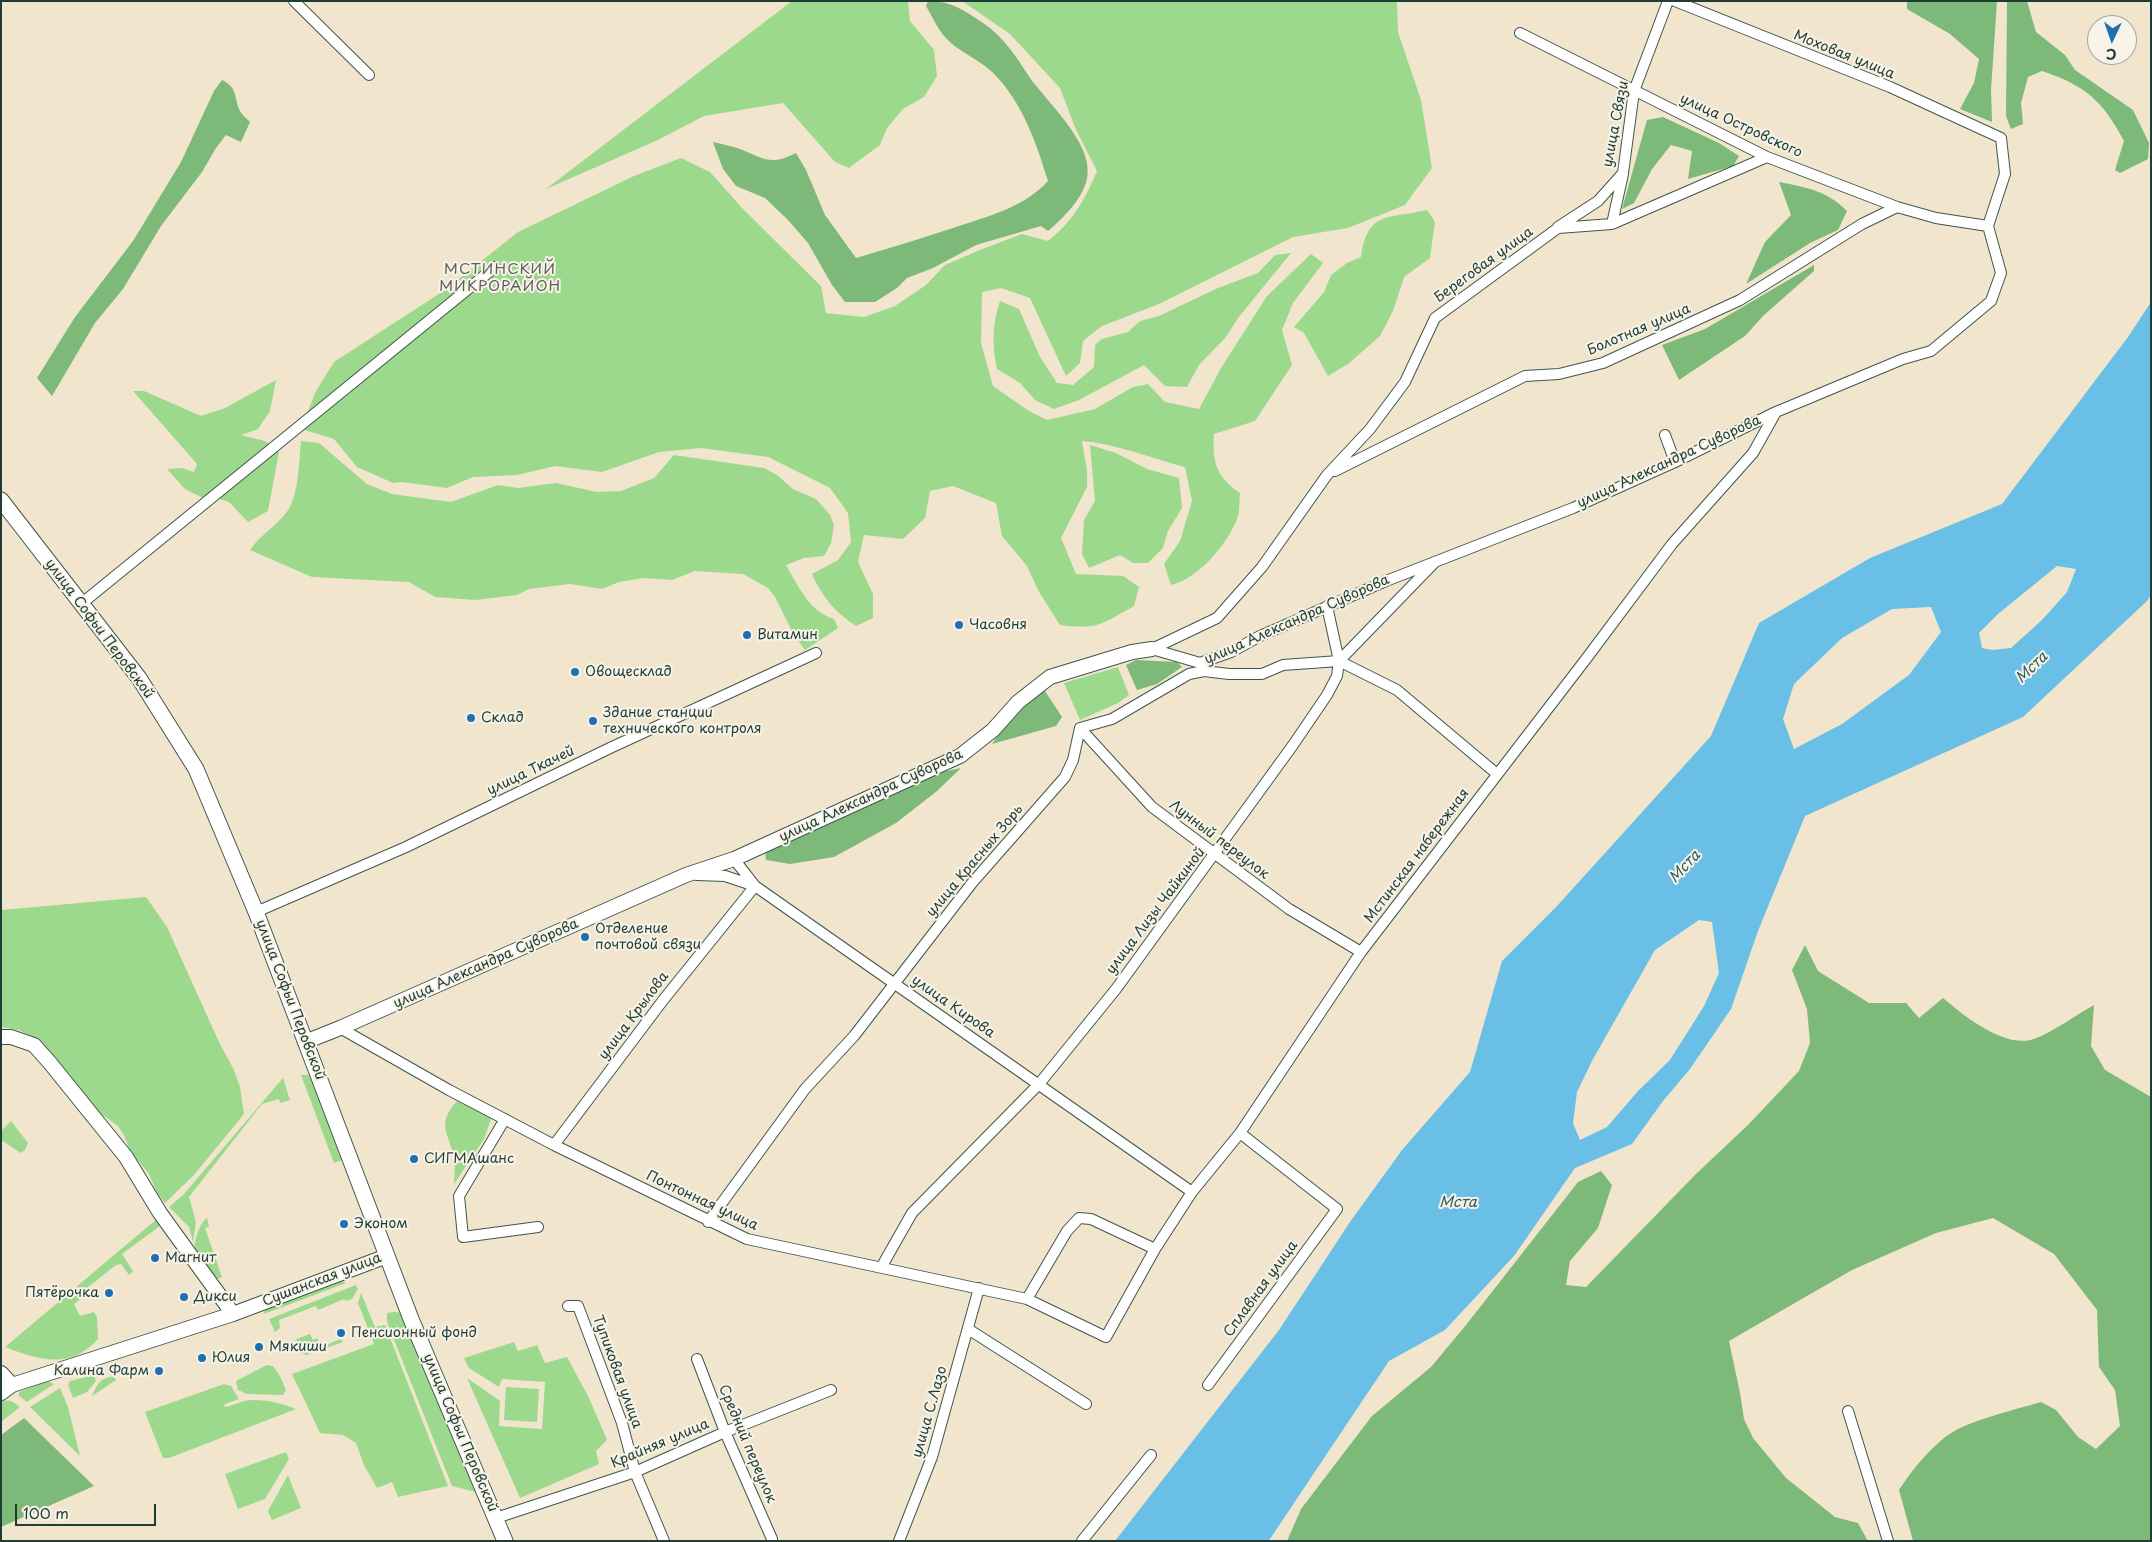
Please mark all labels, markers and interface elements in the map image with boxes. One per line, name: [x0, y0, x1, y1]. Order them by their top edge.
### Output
north arrow: [2087, 15, 2137, 65]
street label: Моховая улица: [1791, 27, 1897, 83]
text: С: [2105, 44, 2117, 65]
street label: улица Связи: [1599, 79, 1633, 169]
street label: улица Островского: [1677, 90, 1805, 162]
street label: Береговая улица: [1431, 224, 1537, 306]
district label: МСТИНСКИЙ МИКРОРАЙОН: [437, 261, 563, 296]
street label: Болотная улица: [1585, 301, 1693, 359]
street label: улица Александра Суворова: [1574, 412, 1764, 512]
street label: улица Софьи Перовской: [41, 556, 157, 702]
street label: улица Александра Суворова: [1202, 572, 1392, 668]
place label: Часовня: [969, 617, 1027, 633]
marker: Часовня: [953, 619, 965, 631]
place label: Витамин: [757, 627, 818, 643]
marker: Витамин: [741, 629, 753, 641]
water label: Мста: [2012, 648, 2052, 688]
place label: Овощесклад: [585, 664, 672, 680]
marker: Овощесклад: [569, 666, 581, 678]
place label: Здание станции технического контроля: [603, 705, 762, 738]
place label: Склад: [481, 710, 524, 726]
marker: Склад: [465, 712, 477, 724]
marker: Здание станции технического контроля: [587, 715, 599, 727]
street label: улица Ткачей: [484, 743, 578, 799]
street label: улица Александра Суворова: [776, 746, 966, 846]
street label: Мстинская набережная: [1361, 786, 1473, 926]
street label: Лунный переулок: [1166, 797, 1272, 883]
street label: улица Красных Зорь: [923, 801, 1027, 921]
street label: улица Лизы Чайкиной: [1103, 844, 1209, 978]
water label: Мста: [1666, 847, 1704, 887]
street label: улица Александра Суворова: [391, 916, 581, 1012]
street label: улица Софьи Перовской: [252, 917, 328, 1083]
place label: Отделение почтовой связи: [595, 921, 701, 954]
marker: Отделение почтовой связи: [579, 931, 591, 943]
street label: улица Крылова: [595, 969, 673, 1063]
street label: улица Кирова: [908, 972, 998, 1042]
place label: СИГМАшанс: [424, 1151, 514, 1167]
marker: СИГМАшанс: [408, 1153, 420, 1165]
street label: Понтонная улица: [643, 1168, 761, 1234]
water label: Мста: [1439, 1194, 1477, 1212]
place label: Эконом: [354, 1216, 408, 1232]
marker: Эконом: [338, 1218, 350, 1230]
street label: Сплавная улица: [1220, 1238, 1302, 1340]
place label: Магнит: [165, 1250, 216, 1266]
street label: Сушанская улица: [260, 1250, 384, 1310]
marker: Магнит: [149, 1252, 161, 1264]
place label: Пятёрочка: [25, 1285, 99, 1301]
marker: Пятёрочка: [103, 1287, 115, 1299]
place label: Дикси: [194, 1289, 237, 1305]
marker: Дикси: [178, 1291, 190, 1303]
street label: Тупиковая улица: [589, 1313, 645, 1431]
place label: Пенсионный фонд: [351, 1325, 477, 1341]
marker: Пенсионный фонд: [335, 1327, 347, 1339]
place label: Мякиши: [269, 1339, 327, 1355]
marker: Мякиши: [253, 1341, 265, 1353]
place label: Юлия: [212, 1350, 250, 1366]
street label: улица Софьи Перовской: [419, 1351, 501, 1515]
marker: Юлия: [196, 1352, 208, 1364]
place label: Калина Фарм: [54, 1363, 149, 1379]
street label: улица С.Лазо: [909, 1364, 951, 1460]
marker: Калина Фарм: [153, 1365, 165, 1377]
street label: Средний переулок: [714, 1382, 780, 1506]
street label: Крайняя улица: [608, 1416, 712, 1472]
scale bar: [18, 1494, 159, 1526]
text: 100 m: [23, 1501, 69, 1524]

